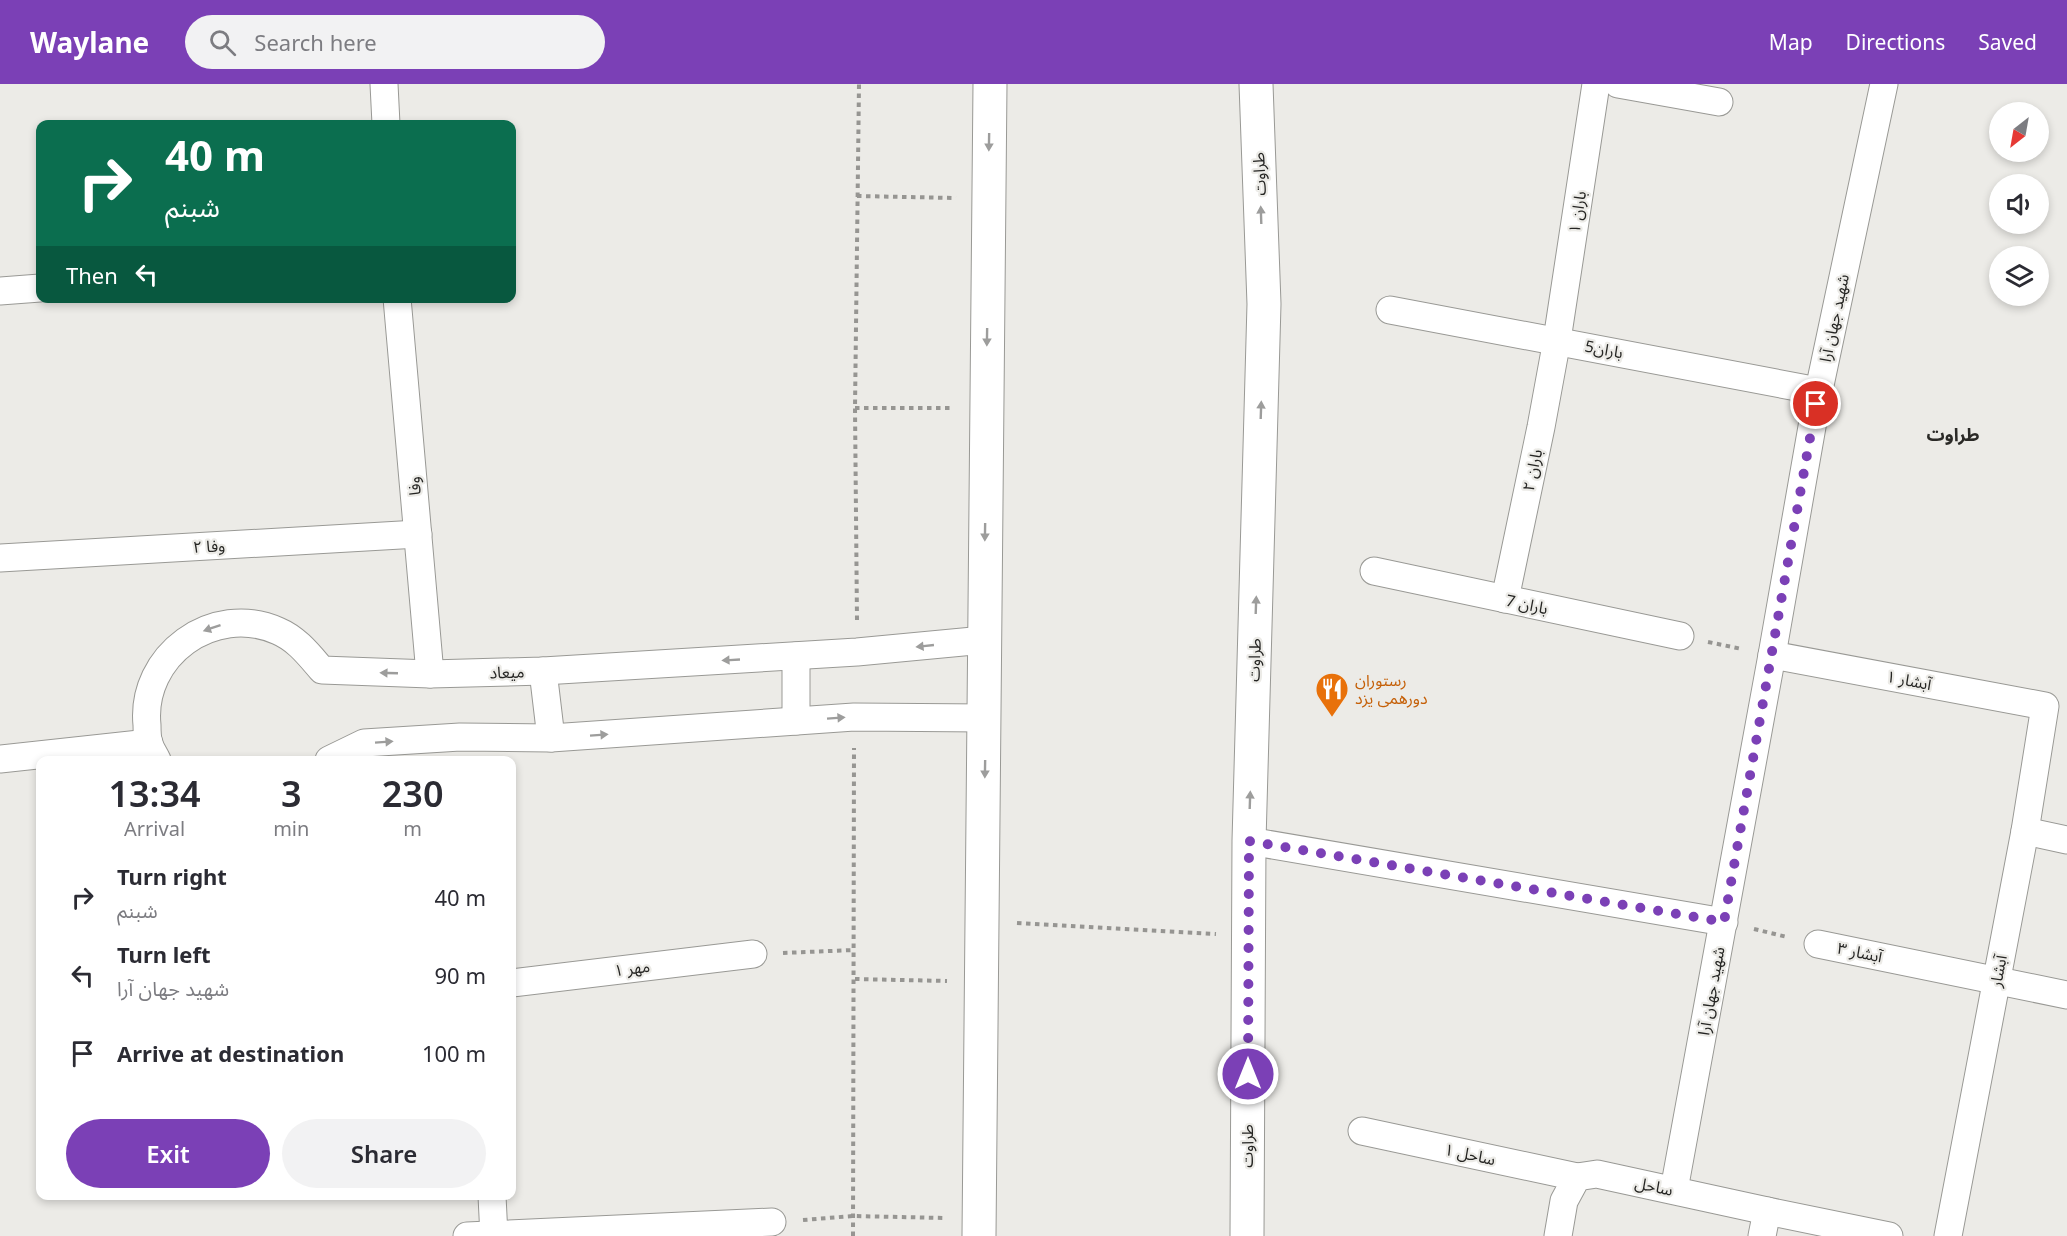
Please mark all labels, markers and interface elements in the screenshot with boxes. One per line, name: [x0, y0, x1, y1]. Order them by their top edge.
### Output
search box: [185, 15, 605, 69]
text: Waylane: [30, 23, 149, 61]
icon: search: [206, 26, 239, 59]
text: Search here: [254, 27, 377, 57]
text: Map: [1769, 28, 1813, 56]
text: Directions: [1846, 28, 1945, 56]
text: Saved: [1978, 28, 2037, 56]
north arrow: [1989, 102, 2049, 162]
map controls: [1989, 102, 2049, 306]
text: 40 m: [165, 126, 265, 183]
one-way arrow: [984, 133, 994, 152]
icon: right: [66, 144, 144, 222]
street label: طراوت: [1247, 152, 1271, 196]
button: sound: [1989, 174, 2049, 234]
text: شبنم: [165, 188, 220, 225]
street label: باران ۱: [1563, 189, 1591, 235]
one-way arrow: [1256, 205, 1265, 224]
button: layers: [1989, 246, 2049, 306]
icon: left: [130, 258, 163, 291]
text: Then: [66, 260, 118, 290]
street label: شهید جهان آرا: [1814, 272, 1854, 364]
one-way arrow: [982, 328, 992, 347]
street label: باران5: [1583, 335, 1625, 363]
pin: [1790, 378, 1841, 429]
icon: arrive: [1799, 387, 1832, 420]
one-way arrow: [1256, 400, 1266, 419]
district label: طراوت: [1926, 422, 1980, 446]
street label: باران ۲: [1517, 447, 1547, 493]
street label: وفا: [402, 476, 426, 496]
one-way arrow: [980, 523, 990, 542]
street label: وفا ۲: [192, 534, 226, 558]
street label: باران 7: [1504, 589, 1550, 619]
one-way arrow: [1251, 595, 1260, 614]
one-way arrow: [203, 624, 221, 634]
street label: طراوت: [1242, 638, 1266, 682]
one-way arrow: [916, 641, 935, 651]
one-way arrow: [721, 655, 740, 665]
street label: میعاد: [489, 660, 525, 684]
street label: آبشار ۱: [1885, 665, 1935, 695]
one-way arrow: [380, 668, 399, 677]
place label: رستوران دورهمی یزد: [1355, 669, 1428, 709]
restaurant icon: رستوران دورهمی یزد: [1314, 671, 1350, 718]
one-way arrow: [826, 714, 845, 723]
one-way arrow: [590, 730, 609, 740]
one-way arrow: [374, 737, 393, 747]
one-way arrow: [980, 760, 989, 779]
text: 13:34: [108, 769, 201, 818]
text: 3: [281, 769, 302, 818]
text: 230: [382, 769, 444, 818]
one-way arrow: [1246, 790, 1255, 809]
text: Arrival: [124, 815, 185, 842]
text: min: [273, 815, 309, 842]
text: m: [403, 815, 422, 842]
text: Turn right: [117, 861, 227, 891]
icon: right: [66, 881, 99, 914]
text: 40 m: [435, 882, 486, 912]
text: شبنم: [117, 897, 158, 924]
street label: آبشار ۳: [1835, 937, 1886, 968]
text: Turn left: [117, 939, 211, 969]
street label: شهید جهان آرا: [1692, 945, 1730, 1037]
street label: آبشار: [1984, 952, 2012, 990]
street label: مهر ۱: [613, 955, 651, 981]
icon: left: [66, 959, 99, 992]
text: 90 m: [435, 960, 486, 990]
text: شهید جهان آرا: [117, 975, 229, 1002]
icon: arrive: [66, 1037, 99, 1070]
text: Arrive at destination: [117, 1038, 344, 1068]
text: 100 m: [422, 1038, 486, 1068]
position arrow: [1216, 1042, 1280, 1106]
button: Exit: [66, 1119, 270, 1188]
button: Share: [282, 1119, 486, 1188]
street label: طراوت: [1236, 1124, 1258, 1168]
street label: ساحل ۱: [1442, 1138, 1498, 1170]
street label: ساحل: [1633, 1171, 1675, 1201]

